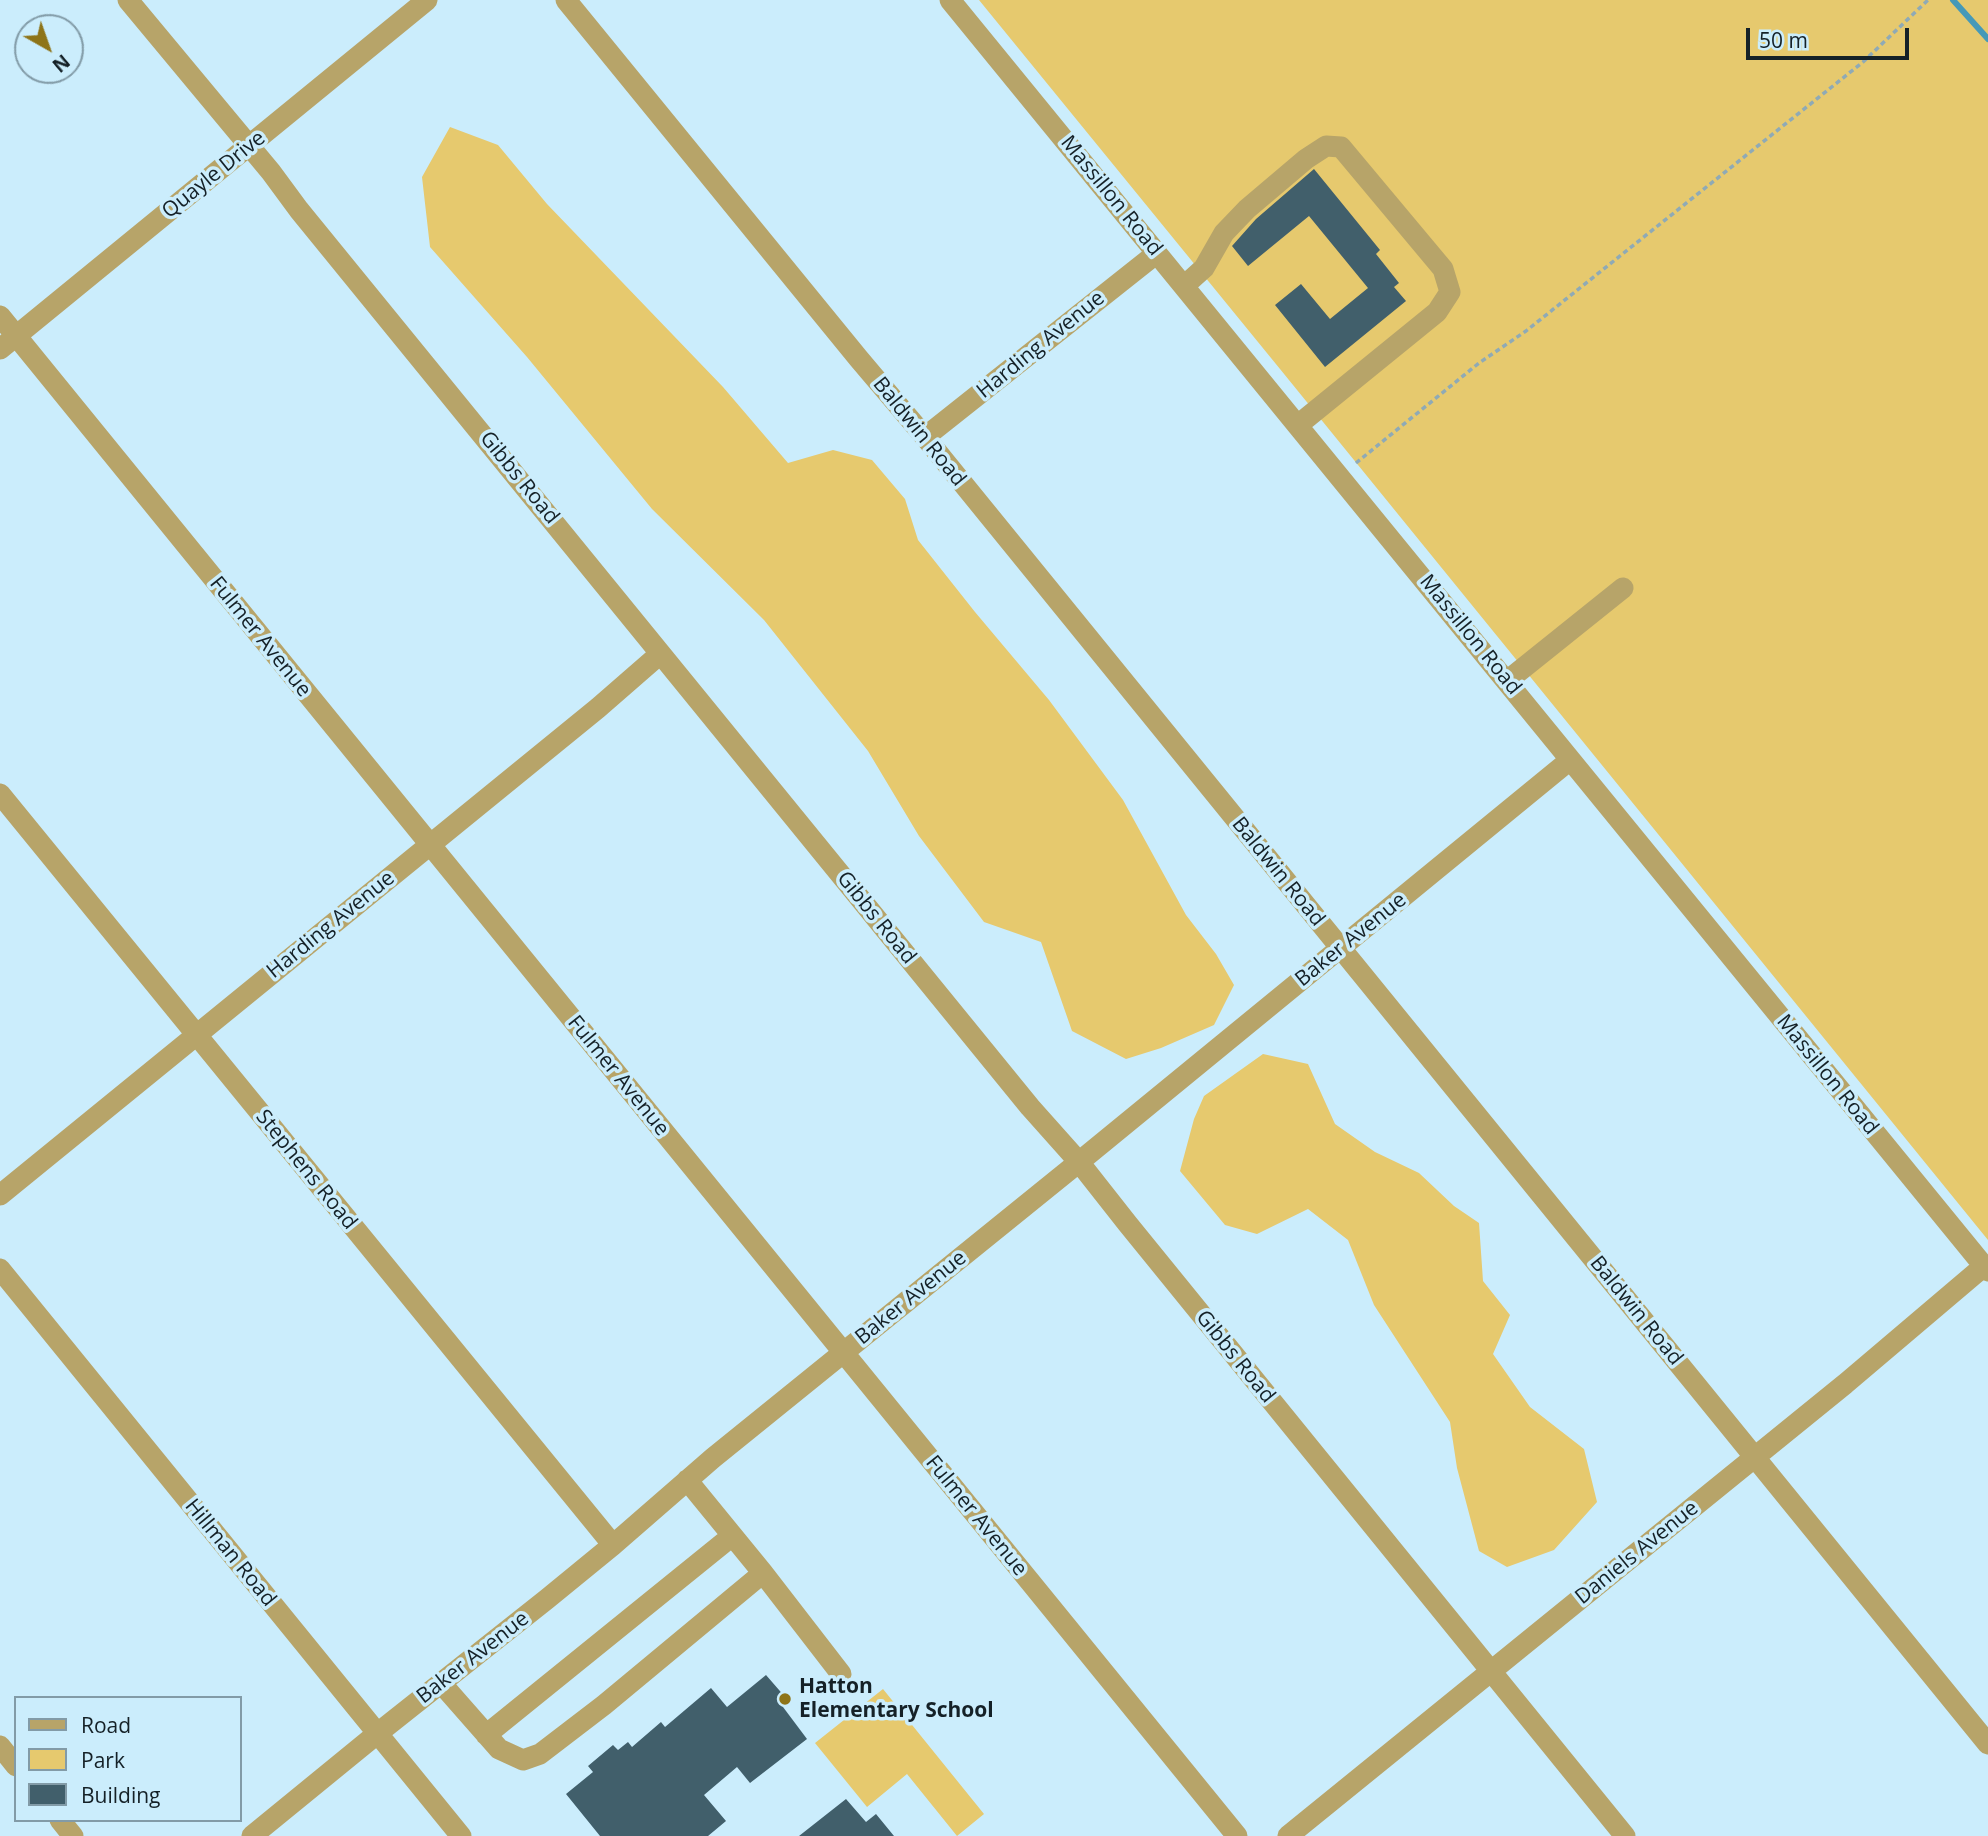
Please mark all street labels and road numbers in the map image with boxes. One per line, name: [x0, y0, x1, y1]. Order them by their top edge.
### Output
street label: Quayle Drive: [157, 126, 271, 224]
street label: Massillon Road: [1055, 131, 1167, 261]
street label: Harding Avenue: [972, 286, 1110, 404]
street label: Baldwin Road: [867, 372, 971, 492]
street label: Gibbs Road: [474, 427, 564, 529]
street label: Massillon Road: [1414, 570, 1526, 700]
street label: Fulmer Avenue: [204, 572, 316, 702]
street label: Baldwin Road: [1226, 812, 1330, 932]
street label: Harding Avenue: [262, 866, 400, 984]
street label: Gibbs Road: [831, 867, 921, 969]
street label: Baker Avenue: [1291, 888, 1411, 992]
street label: Massillon Road: [1771, 1010, 1883, 1140]
street label: Fulmer Avenue: [562, 1011, 674, 1141]
street label: Stephens Road: [250, 1105, 362, 1235]
street label: Baker Avenue: [851, 1246, 971, 1350]
street label: Baldwin Road: [1584, 1251, 1688, 1371]
street label: Gibbs Road: [1190, 1306, 1280, 1408]
street label: Fulmer Avenue: [920, 1451, 1032, 1581]
street label: Hillman Road: [179, 1494, 281, 1612]
street label: Daniels Avenue: [1570, 1496, 1704, 1610]
street label: Baker Avenue: [412, 1606, 534, 1710]

